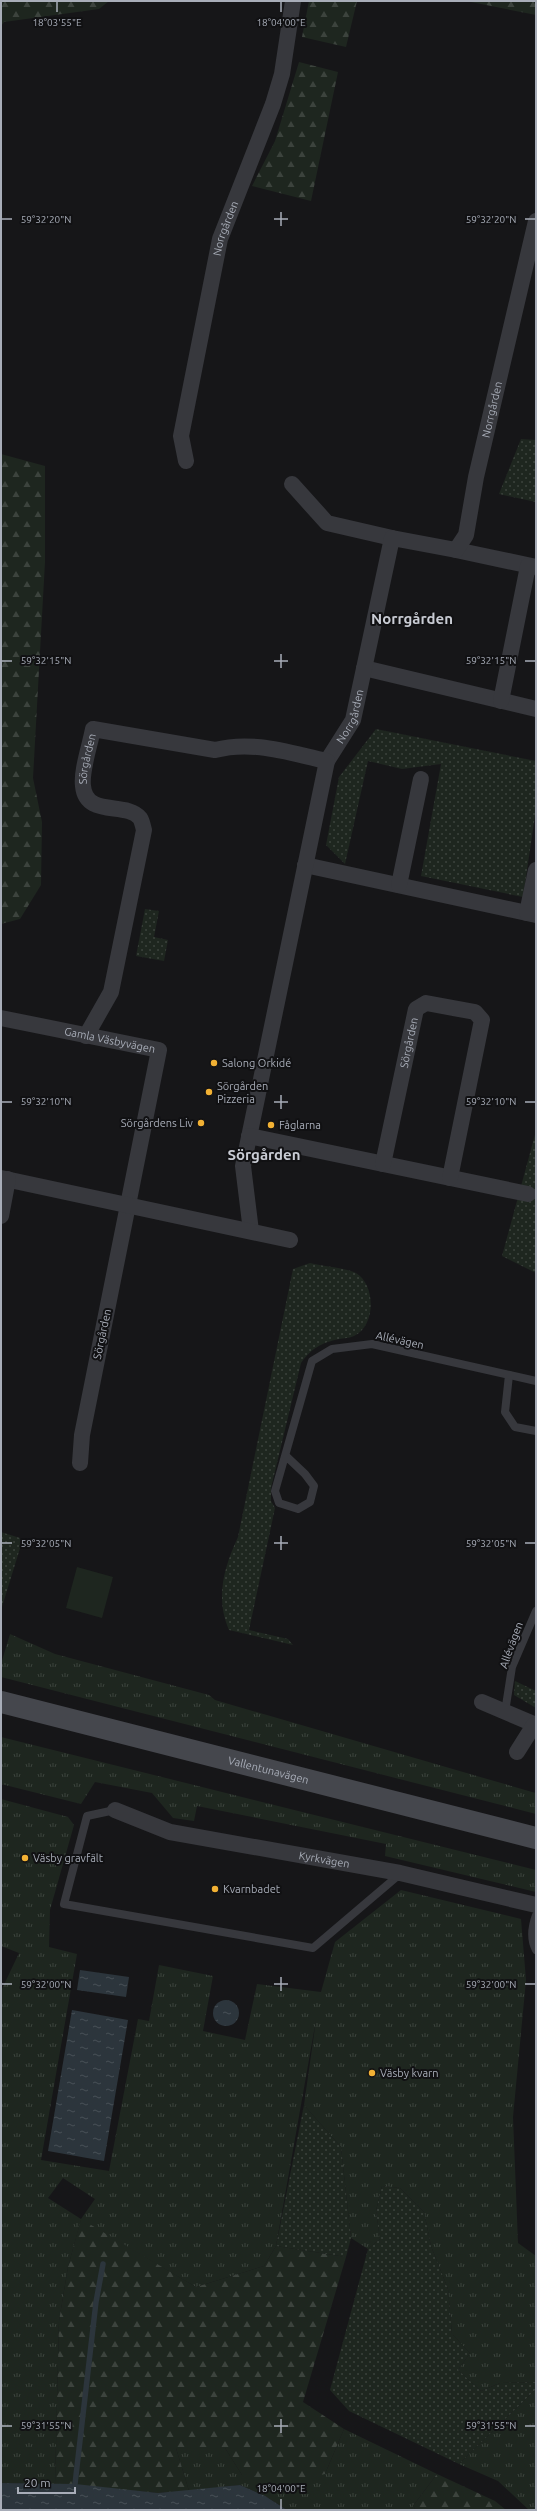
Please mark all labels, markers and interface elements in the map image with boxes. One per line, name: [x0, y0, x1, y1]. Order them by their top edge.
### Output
text: 18°03'55"E: [32, 17, 82, 28]
text: 18°04'00"E: [256, 17, 306, 28]
street label: Norrgården: [211, 199, 240, 257]
text: 59°32'20"N: [21, 214, 71, 225]
text: 59°32'20"N: [466, 214, 516, 225]
street label: Norrgården: [479, 380, 504, 439]
district label: Norrgården: [371, 610, 453, 627]
text: 59°32'15"N: [21, 655, 71, 666]
text: 59°32'15"N: [466, 655, 516, 666]
street label: Norrgården: [334, 688, 365, 745]
street label: Sörgården: [77, 732, 98, 784]
street label: Sörgården: [398, 1016, 420, 1069]
street label: Gamla Väsbyvägen: [63, 1025, 156, 1055]
place label: Salong Orkidé: [222, 1057, 291, 1069]
marker: Salong Orkidé: [209, 1058, 219, 1068]
place label: Sörgården Pizzeria: [217, 1080, 268, 1105]
marker: Sörgården Pizzeria: [204, 1087, 214, 1097]
text: 59°32'10"N: [21, 1096, 71, 1107]
text: 59°32'10"N: [466, 1096, 516, 1107]
place label: Sörgårdens Liv: [121, 1117, 194, 1129]
marker: Sörgårdens Liv: [196, 1118, 206, 1128]
place label: Fåglarna: [279, 1119, 321, 1131]
marker: Fåglarna: [266, 1120, 276, 1130]
district label: Sörgården: [227, 1146, 301, 1163]
street label: Sörgården: [91, 1308, 113, 1360]
street label: Allévägen: [375, 1329, 425, 1351]
text: 59°32'05"N: [21, 1538, 71, 1549]
text: 59°32'05"N: [466, 1538, 516, 1549]
street label: Allévägen: [497, 1620, 525, 1670]
street label: Vallentunavägen: [227, 1754, 310, 1786]
street label: Kyrkvägen: [298, 1849, 351, 1870]
place label: Väsby gravfält: [33, 1852, 104, 1864]
marker: Väsby gravfält: [20, 1853, 30, 1863]
place label: Kvarnbadet: [223, 1883, 281, 1895]
marker: Kvarnbadet: [210, 1884, 220, 1894]
text: 59°32'00"N: [21, 1979, 71, 1990]
text: 59°32'00"N: [466, 1979, 516, 1990]
place label: Väsby kvarn: [380, 2067, 439, 2079]
marker: Väsby kvarn: [367, 2068, 377, 2078]
text: 59°31'55"N: [21, 2420, 71, 2431]
text: 59°31'55"N: [466, 2420, 516, 2431]
scale bar: [18, 2469, 75, 2495]
text: 20 m: [24, 2476, 51, 2489]
text: 18°04'00"E: [256, 2483, 306, 2494]

